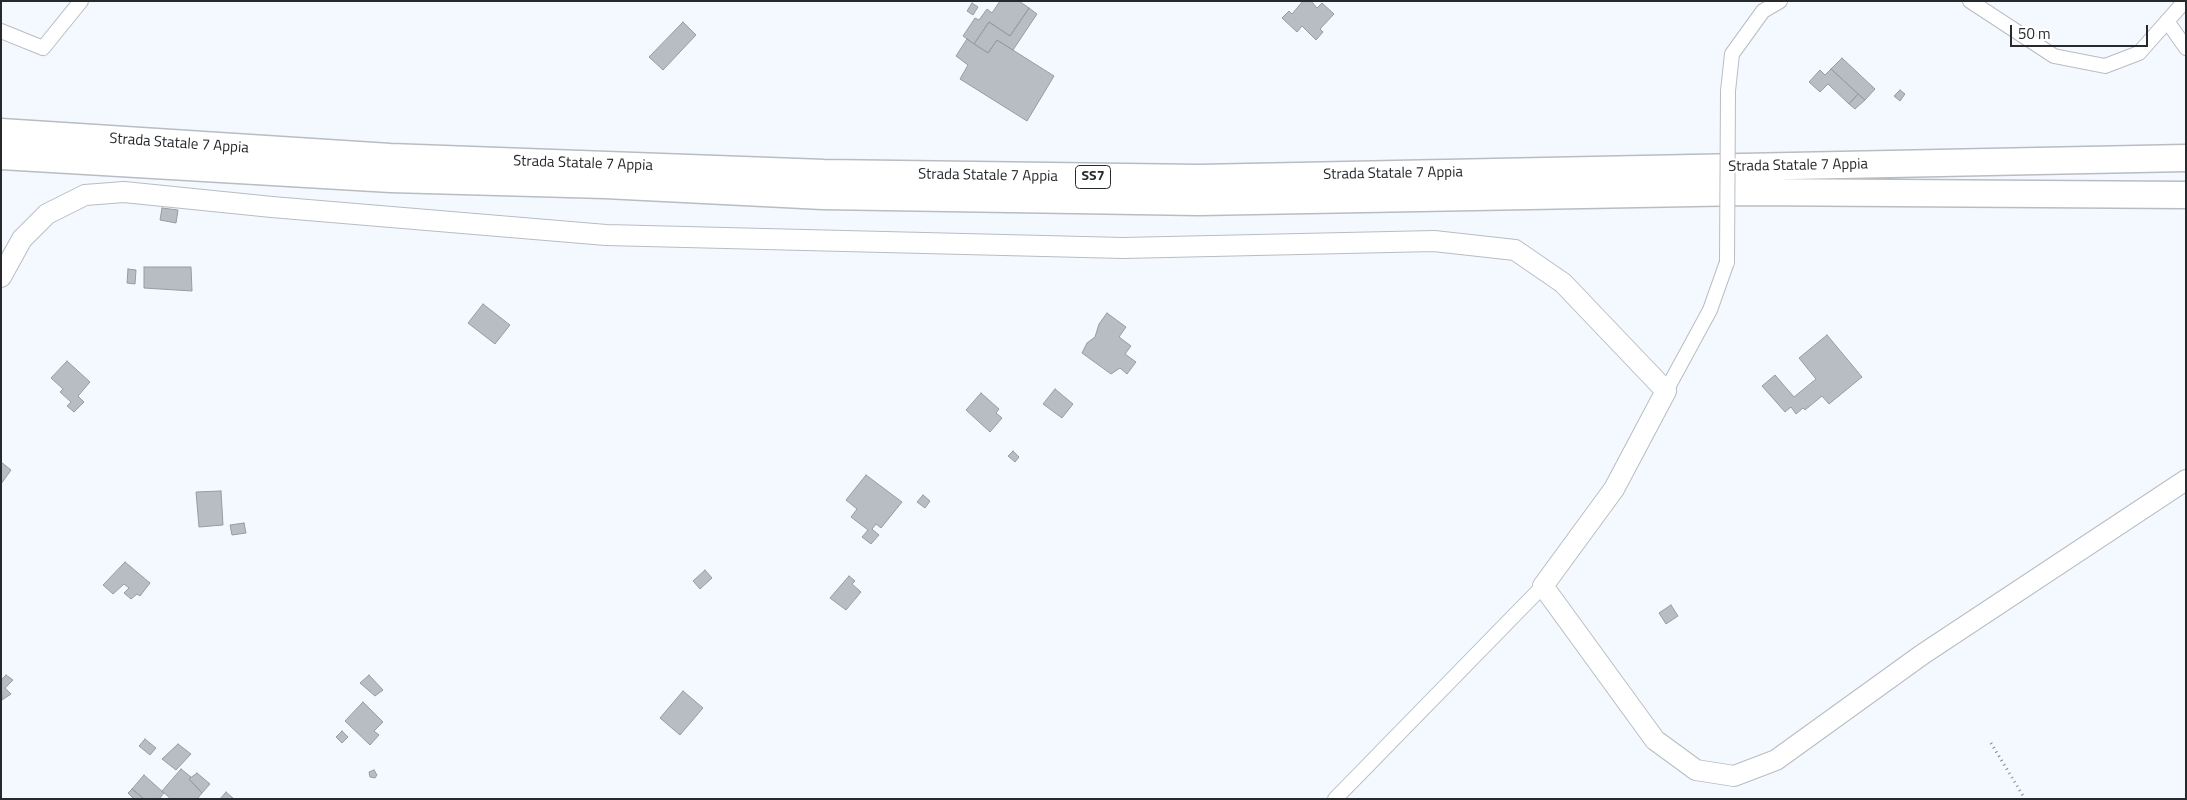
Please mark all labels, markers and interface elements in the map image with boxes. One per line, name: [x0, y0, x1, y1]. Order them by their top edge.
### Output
scale bar: [2012, 15, 2150, 47]
text: 50 m: [2018, 22, 2051, 45]
street label: Strada Statale 7 Appia: [109, 130, 249, 158]
street label: Strada Statale 7 Appia: [513, 153, 653, 175]
street label: Strada Statale 7 Appia: [1728, 156, 1868, 176]
street label: Strada Statale 7 Appia: [1323, 164, 1463, 184]
street label: Strada Statale 7 Appia: [918, 166, 1058, 186]
road number: SS7: [1076, 166, 1110, 188]

